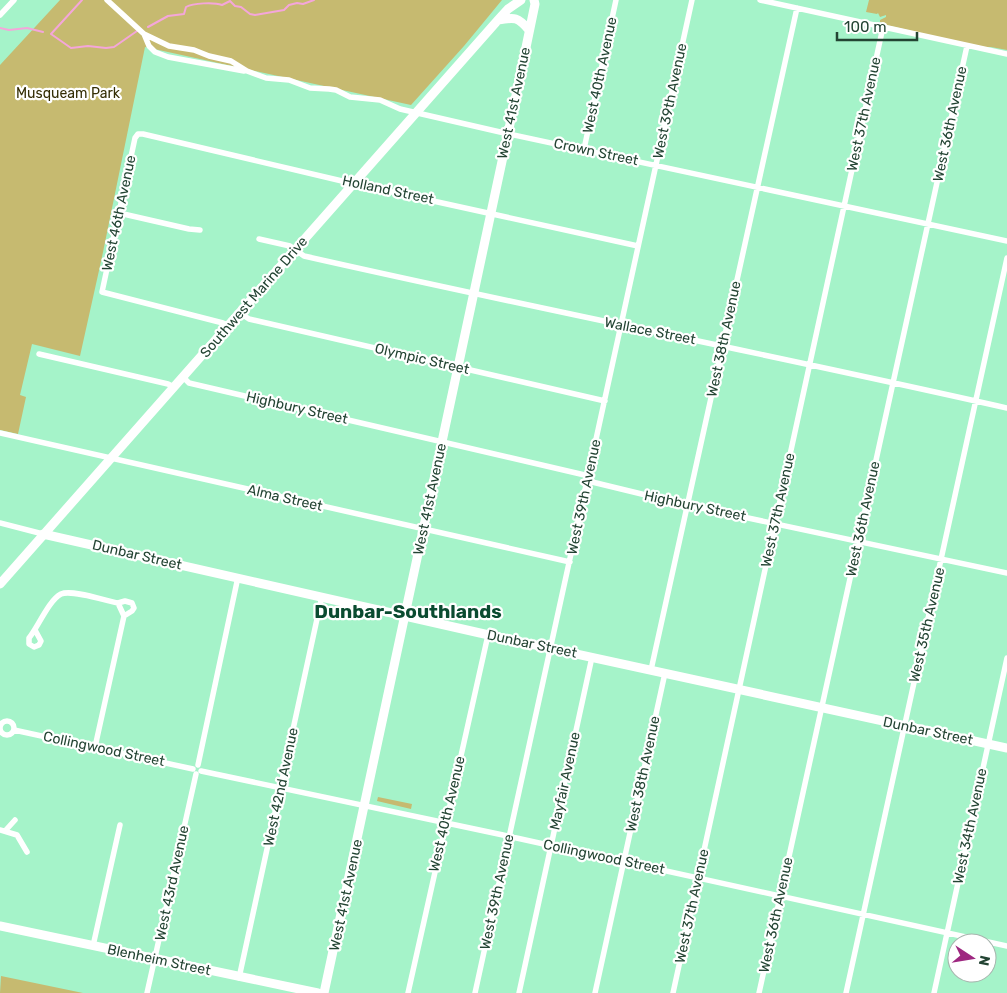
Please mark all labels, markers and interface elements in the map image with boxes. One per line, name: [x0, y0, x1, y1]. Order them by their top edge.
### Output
scale bar: [837, 10, 917, 42]
street label: West 40th Avenue: [579, 15, 621, 135]
text: 100 m: [844, 18, 886, 36]
street label: West 39th Avenue: [649, 42, 691, 160]
street label: West 41st Avenue: [494, 45, 534, 160]
street label: West 37th Avenue: [844, 55, 884, 173]
street label: West 36th Avenue: [929, 64, 971, 183]
park label: Musqueam Park: [16, 85, 121, 102]
street label: Crown Street: [552, 135, 640, 169]
street label: West 46th Avenue: [98, 153, 140, 272]
street label: Holland Street: [341, 172, 436, 208]
street label: Southwest Marine Drive: [197, 233, 311, 361]
street label: West 38th Avenue: [703, 279, 745, 399]
street label: Wallace Street: [603, 314, 698, 348]
street label: Olympic Street: [373, 340, 471, 378]
street label: Highbury Street: [245, 388, 350, 428]
street label: West 39th Avenue: [563, 438, 605, 556]
street label: West 41st Avenue: [410, 441, 450, 556]
street label: West 37th Avenue: [758, 451, 798, 569]
street label: West 36th Avenue: [842, 459, 884, 578]
street label: Alma Street: [246, 481, 325, 515]
street label: Highbury Street: [643, 487, 748, 525]
street label: Dunbar Street: [90, 536, 184, 574]
street label: West 35th Avenue: [905, 566, 949, 684]
district label: Dunbar-Southlands: [314, 600, 502, 623]
street label: Dunbar Street: [485, 626, 579, 662]
street label: Dunbar Street: [881, 713, 975, 749]
street label: West 38th Avenue: [622, 714, 664, 834]
street label: West 42nd Avenue: [260, 726, 302, 848]
street label: Collingwood Street: [42, 728, 167, 770]
street label: Mayfair Avenue: [546, 730, 584, 832]
street label: West 40th Avenue: [425, 754, 469, 874]
street label: West 34th Avenue: [949, 766, 991, 885]
street label: West 43rd Avenue: [151, 824, 193, 942]
street label: West 39th Avenue: [476, 833, 518, 951]
street label: Collingwood Street: [542, 836, 667, 878]
street label: West 41st Avenue: [326, 837, 366, 952]
street label: West 37th Avenue: [672, 847, 712, 965]
street label: West 36th Avenue: [755, 855, 797, 974]
north arrow: [947, 933, 997, 983]
street label: Blenheim Street: [106, 941, 213, 979]
text: N: [975, 954, 994, 967]

